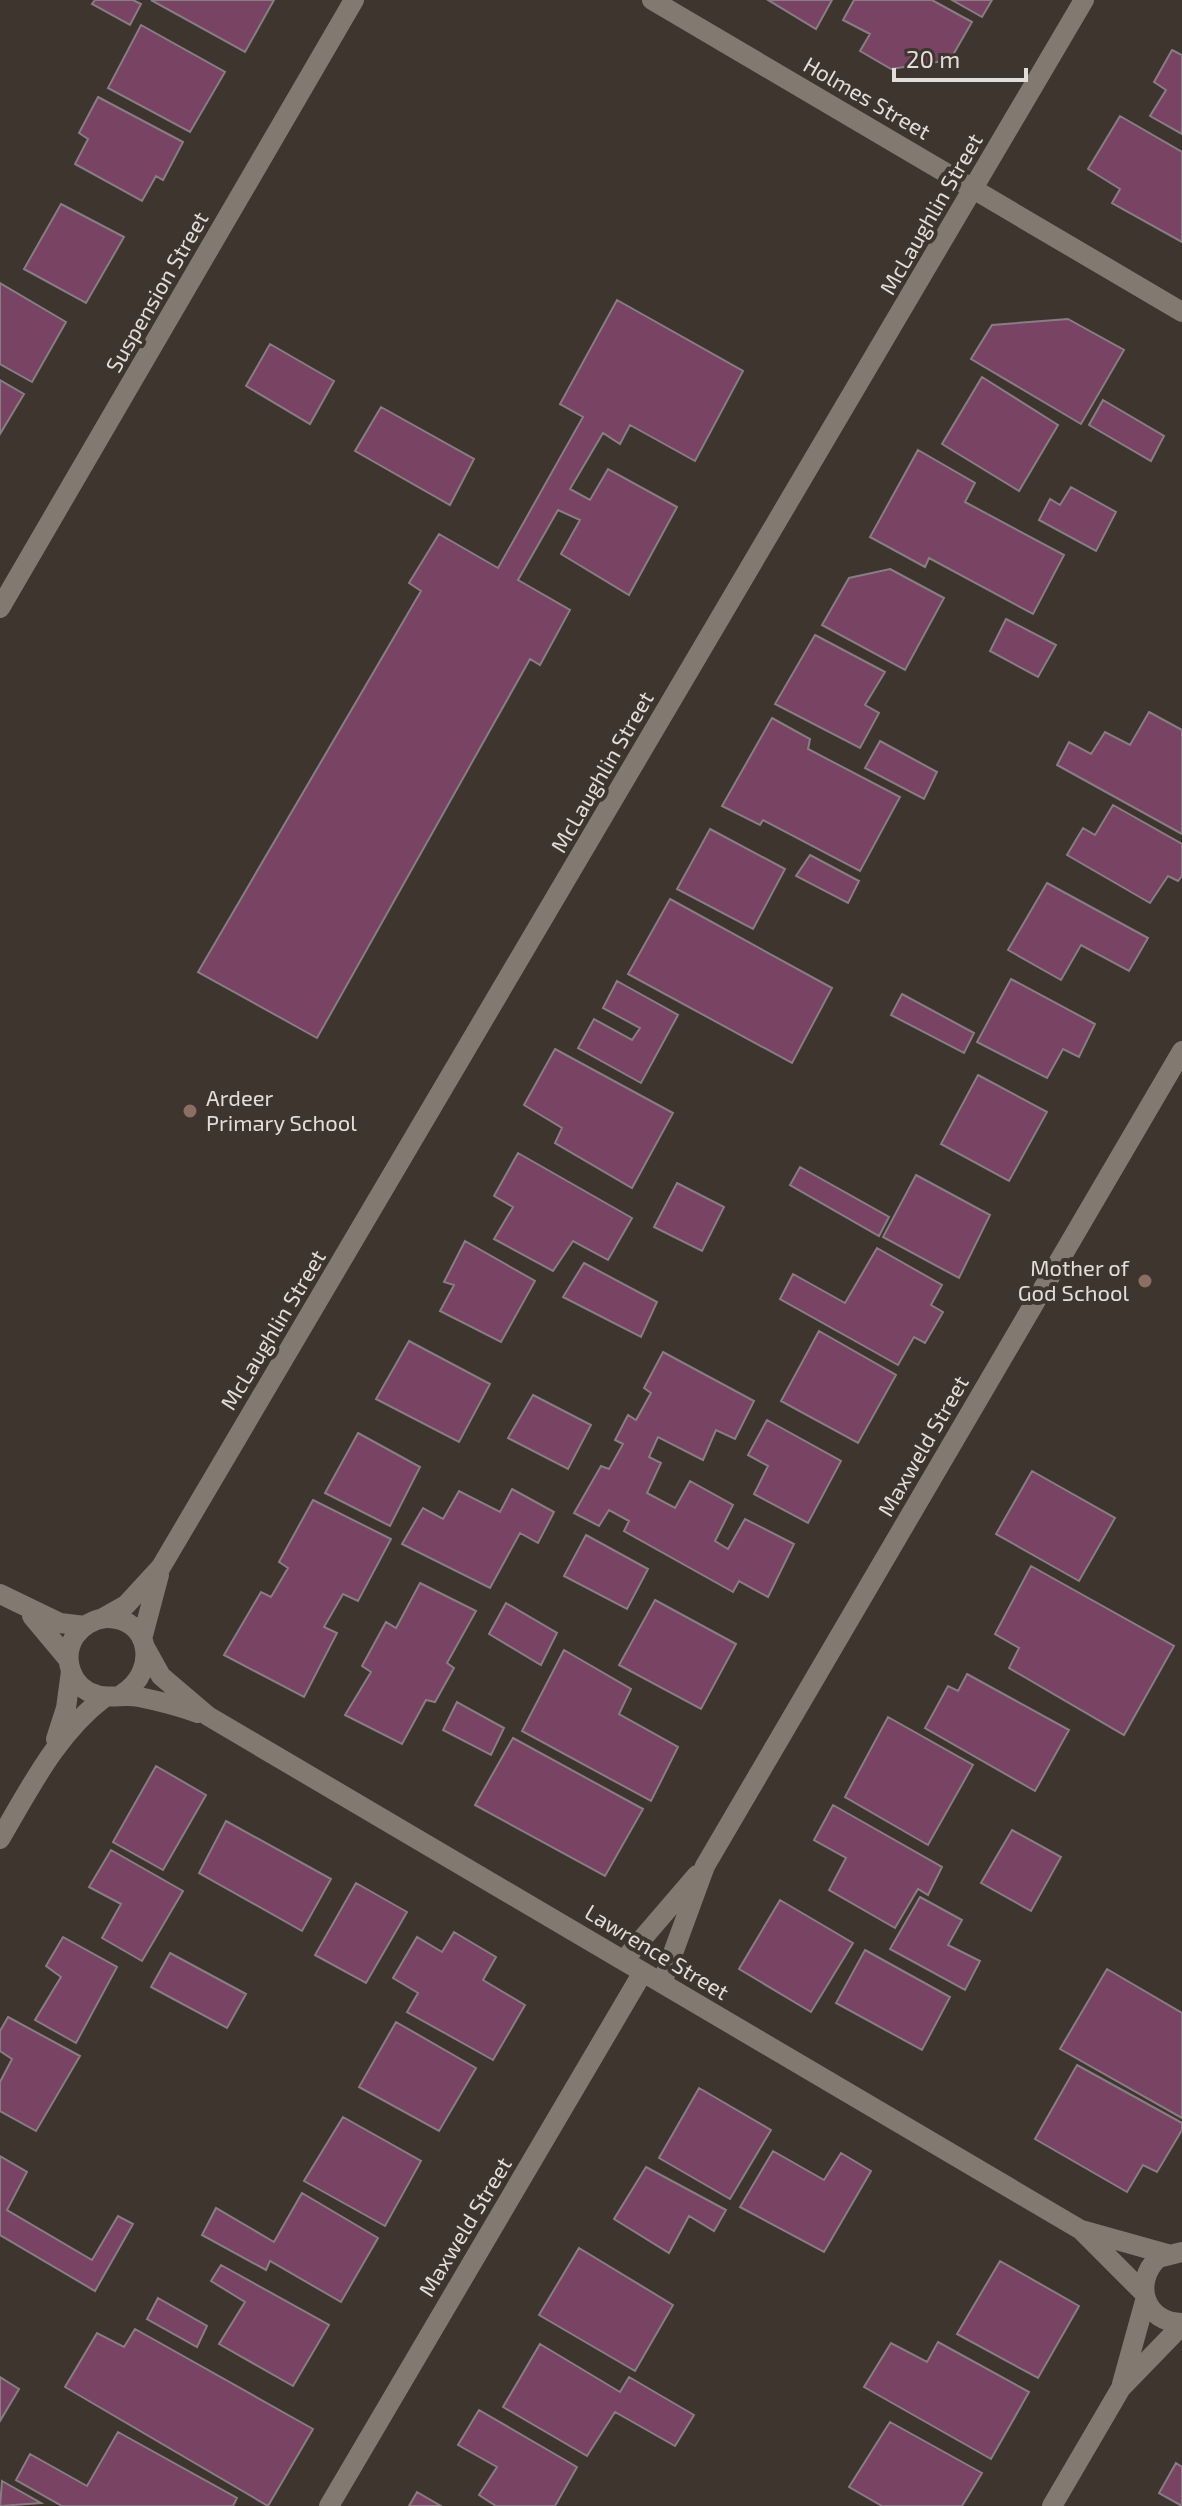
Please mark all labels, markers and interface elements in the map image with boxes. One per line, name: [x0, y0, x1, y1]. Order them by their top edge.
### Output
scale bar: [894, 32, 1026, 82]
text: 20 m: [906, 44, 960, 73]
street label: Holmes Street: [799, 50, 936, 144]
street label: McLaughlin Street: [873, 128, 987, 299]
street label: Suspension Street: [100, 206, 213, 377]
street label: McLaughlin Street: [544, 686, 658, 857]
place label: Ardeer Primary School: [206, 1084, 357, 1135]
marker: Ardeer Primary School: [181, 1102, 199, 1120]
street label: McLaughlin Street: [214, 1245, 330, 1414]
place label: Mother of God School: [1018, 1254, 1130, 1305]
marker: Mother of God School: [1136, 1272, 1154, 1290]
street label: Maxweld Street: [871, 1371, 973, 1520]
street label: Lawrence Street: [581, 1898, 734, 2004]
street label: Maxweld Street: [412, 2152, 516, 2301]

